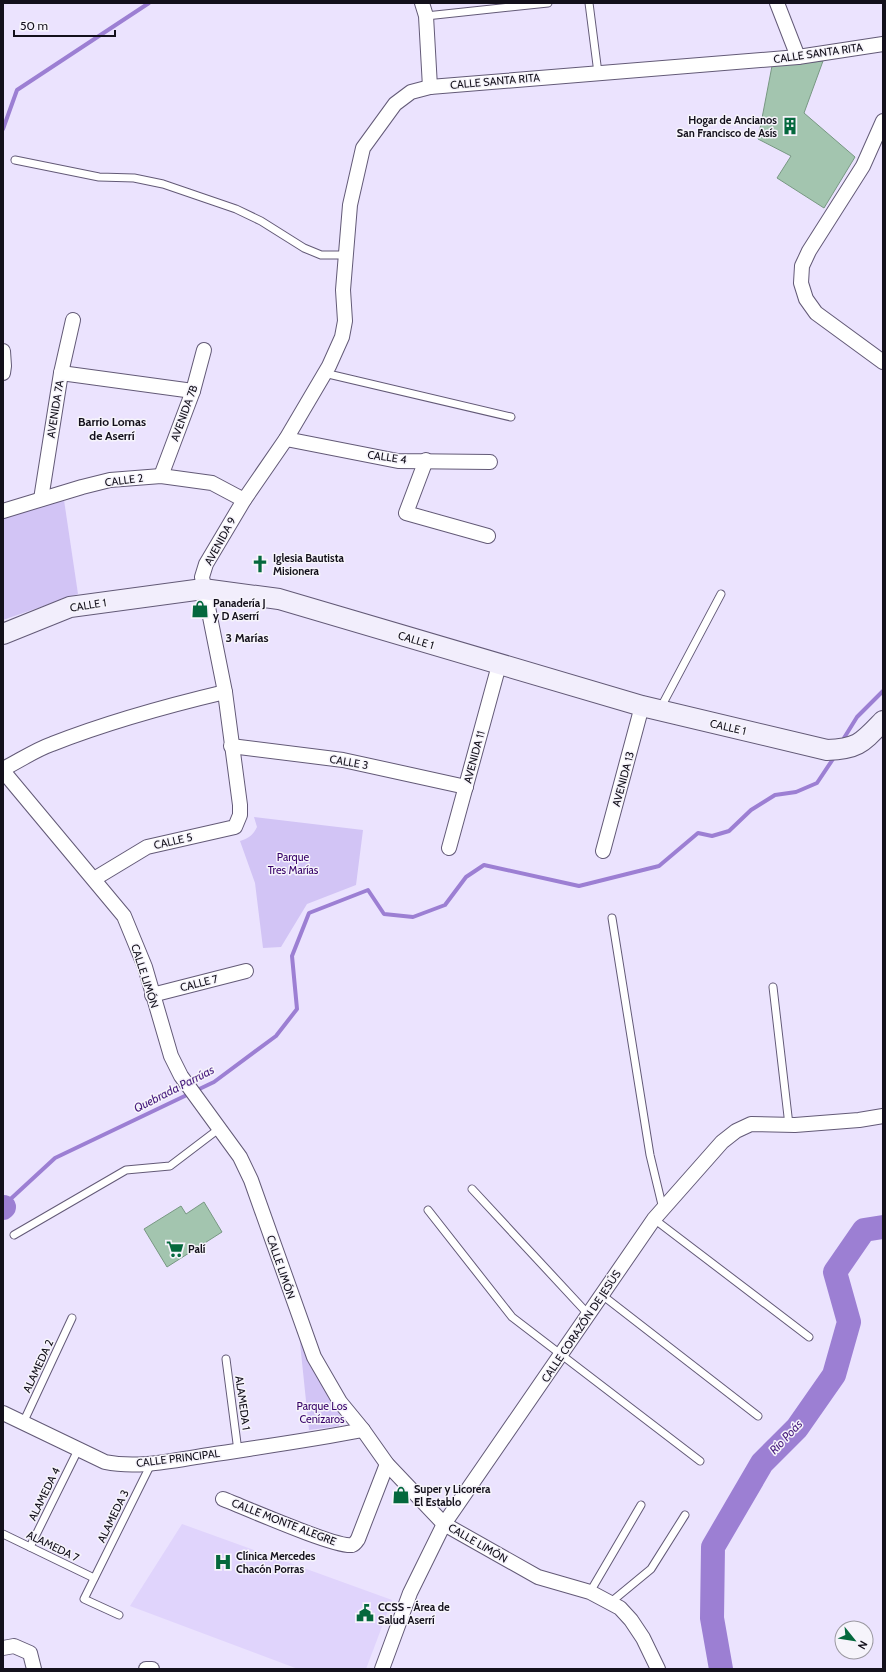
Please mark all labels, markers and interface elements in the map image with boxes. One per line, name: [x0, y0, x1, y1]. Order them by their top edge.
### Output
scale bar: [14, 12, 115, 38]
text: 50 m: [20, 18, 48, 33]
street label: CALLE SANTA RITA: [772, 40, 864, 66]
street label: CALLE SANTA RITA: [450, 70, 541, 92]
place label: Hogar de Ancianos San Francisco de Asís: [677, 113, 777, 140]
building icon: Hogar de Ancianos San Francisco de Asís: [780, 116, 800, 136]
street label: AVENIDA 7A: [44, 379, 67, 439]
street label: AVENIDA 7B: [167, 383, 201, 443]
district label: Barrio Lomas de Aserrí: [78, 414, 146, 443]
street label: CALLE 4: [366, 447, 408, 467]
street label: CALLE 2: [104, 471, 144, 489]
street label: AVENIDA 9: [201, 514, 239, 568]
place label: Iglesia Bautista Misionera: [273, 551, 344, 578]
church icon: Iglesia Bautista Misionera: [250, 554, 270, 574]
street label: CALLE 1: [69, 595, 107, 615]
place label: Panadería J y D Aserrí: [213, 596, 266, 623]
shop icon: Panadería J y D Aserrí: [190, 599, 210, 619]
street label: CALLE 1: [396, 628, 436, 652]
district label: 3 Marías: [226, 630, 268, 645]
street label: CALLE 1: [709, 716, 747, 738]
street label: AVENIDA 11: [460, 729, 488, 785]
street label: AVENIDA 13: [609, 750, 637, 808]
street label: CALLE 3: [329, 752, 370, 772]
street label: CALLE 5: [152, 830, 194, 852]
park label: Parque Tres Marías: [268, 850, 319, 877]
street label: CALLE LIMÓN: [128, 942, 162, 1010]
street label: CALLE 7: [179, 971, 220, 994]
water label: Quebrada Parrúas: [131, 1062, 217, 1115]
street label: CALLE LIMÓN: [264, 1233, 298, 1301]
supermarket icon: Palí: [165, 1239, 185, 1259]
place label: Palí: [188, 1242, 206, 1256]
street label: CALLE CORAZÓN DE JESÚS: [538, 1267, 624, 1385]
street label: ALAMEDA 2: [20, 1337, 56, 1395]
street label: ALAMEDA 1: [232, 1375, 254, 1431]
park label: Parque Los Cenízaros: [297, 1399, 348, 1426]
water label: Río Poás: [766, 1416, 806, 1457]
street label: CALLE PRINCIPAL: [135, 1446, 221, 1470]
street label: ALAMEDA 4: [25, 1465, 63, 1523]
place label: Super y Licorera El Establo: [414, 1482, 491, 1509]
shop icon: Super y Licorera El Establo: [391, 1485, 411, 1505]
street label: ALAMEDA 3: [94, 1487, 132, 1545]
street label: CALLE MONTE ALEGRE: [230, 1496, 338, 1548]
street label: CALLE LIMÓN: [446, 1520, 510, 1566]
street label: ALAMEDA 7: [24, 1527, 82, 1565]
place label: Clínica Mercedes Chacón Porras: [236, 1549, 316, 1576]
hospital icon: Clínica Mercedes Chacón Porras: [213, 1552, 233, 1572]
place label: CCSS - Área de Salud Aserrí: [378, 1600, 450, 1627]
public building icon: CCSS - Área de Salud Aserrí: [355, 1603, 375, 1623]
north arrow: [834, 1620, 874, 1660]
text: N: [855, 1638, 871, 1652]

